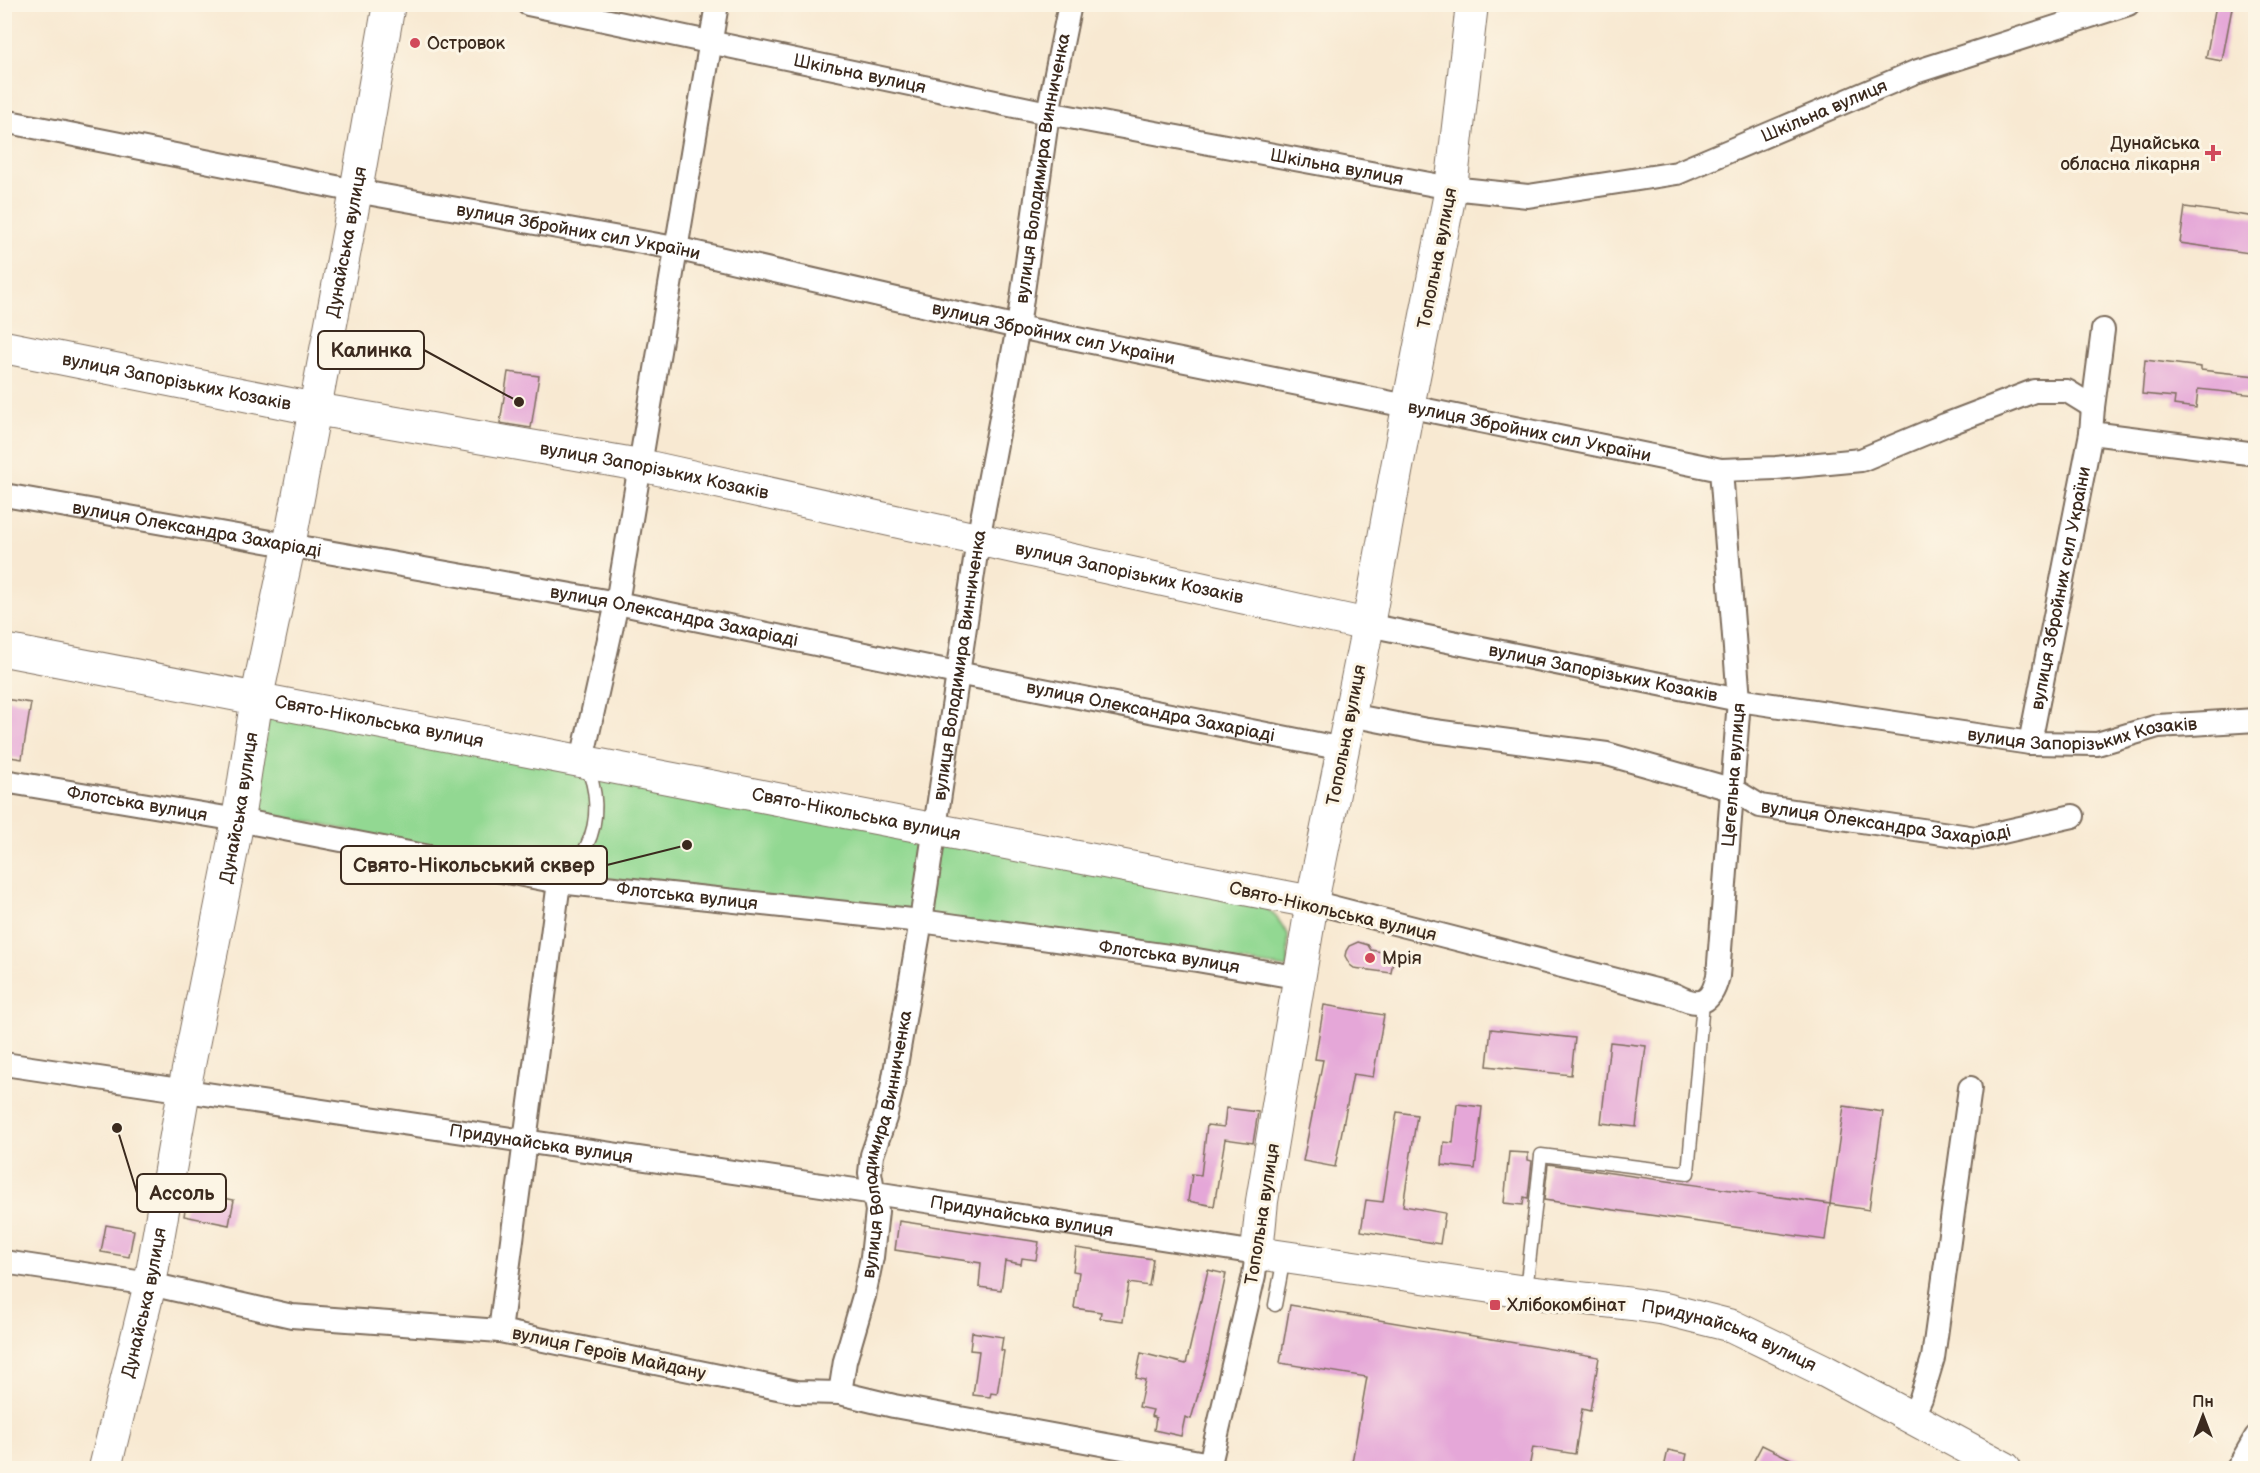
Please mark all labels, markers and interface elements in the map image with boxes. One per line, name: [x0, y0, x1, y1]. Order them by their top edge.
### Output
street label: вулиця Володимира Винниченка: [1011, 31, 1075, 305]
place label: Островок: [427, 33, 506, 54]
marker: Островок: [408, 36, 422, 50]
street label: Шкільна вулиця: [791, 50, 928, 98]
street label: Шкільна вулиця: [1758, 75, 1890, 147]
place label: Дунайська обласна лікарня: [2060, 133, 2200, 175]
marker: Дунайська обласна лікарня: [2204, 144, 2222, 162]
street label: Шкільна вулиця: [1268, 145, 1405, 190]
street label: Дунайська вулиця: [322, 165, 371, 319]
street label: Топольна вулиця: [1414, 186, 1461, 330]
street label: вулиця Збройних сил України: [455, 199, 702, 265]
street label: вулиця Збройних сил України: [930, 298, 1177, 370]
callout: Калинка: [318, 331, 424, 369]
text: Калинка: [330, 339, 412, 363]
street label: вулиця Запорізьких Козаків: [60, 349, 293, 415]
street label: вулиця Збройних сил України: [1406, 397, 1653, 467]
street label: вулиця Запорізьких Козаків: [538, 438, 771, 504]
street label: вулиця Збройних сил України: [2027, 465, 2095, 712]
street label: вулиця Олександра Захаріаді: [71, 497, 323, 562]
street label: вулиця Володимира Винниченка: [929, 528, 991, 802]
street label: вулиця Запорізьких Козаків: [1013, 538, 1246, 608]
street label: вулиця Олександра Захаріаді: [548, 581, 800, 651]
street label: вулиця Запорізьких Козаків: [1487, 640, 1720, 707]
street label: Топольна вулиця: [1323, 663, 1370, 807]
street label: вулиця Олександра Захаріаді: [1025, 677, 1277, 746]
street label: Свято-Нікольська вулиця: [273, 691, 485, 752]
street label: Цегельна вулиця: [1718, 702, 1750, 848]
street label: вулиця Запорізьких Козаків: [1966, 714, 2198, 755]
street label: Дунайська вулиця: [216, 731, 262, 885]
street label: Флотська вулиця: [65, 782, 209, 826]
street label: Свято-Нікольська вулиця: [750, 784, 962, 845]
street label: вулиця Олександра Захаріаді: [1759, 796, 2013, 850]
callout: Свято-Нікольський сквер: [341, 846, 607, 884]
text: Свято-Нікольський сквер: [353, 854, 595, 878]
street label: Свято-Нікольська вулиця: [1227, 877, 1439, 946]
street label: Флотська вулиця: [615, 878, 759, 914]
street label: Флотська вулиця: [1097, 936, 1241, 978]
place label: Мрія: [1382, 948, 1422, 969]
marker: Мрія: [1363, 951, 1377, 965]
street label: вулиця Володимира Винниченка: [858, 1008, 916, 1280]
street label: Придунайська вулиця: [448, 1120, 634, 1168]
street label: Топольна вулиця: [1241, 1142, 1284, 1286]
callout: Ассоль: [137, 1174, 226, 1212]
text: Ассоль: [149, 1182, 215, 1206]
street label: Придунайська вулиця: [928, 1192, 1115, 1241]
street label: Дунайська вулиця: [117, 1226, 171, 1380]
place label: Хлібокомбінат: [1507, 1295, 1626, 1316]
street label: Придунайська вулиця: [1640, 1296, 1820, 1376]
marker: Хлібокомбінат: [1488, 1298, 1502, 1312]
street label: вулиця Героїв Майдану: [510, 1323, 708, 1384]
north arrow: [2173, 1386, 2233, 1446]
text: Пн: [2192, 1393, 2214, 1412]

